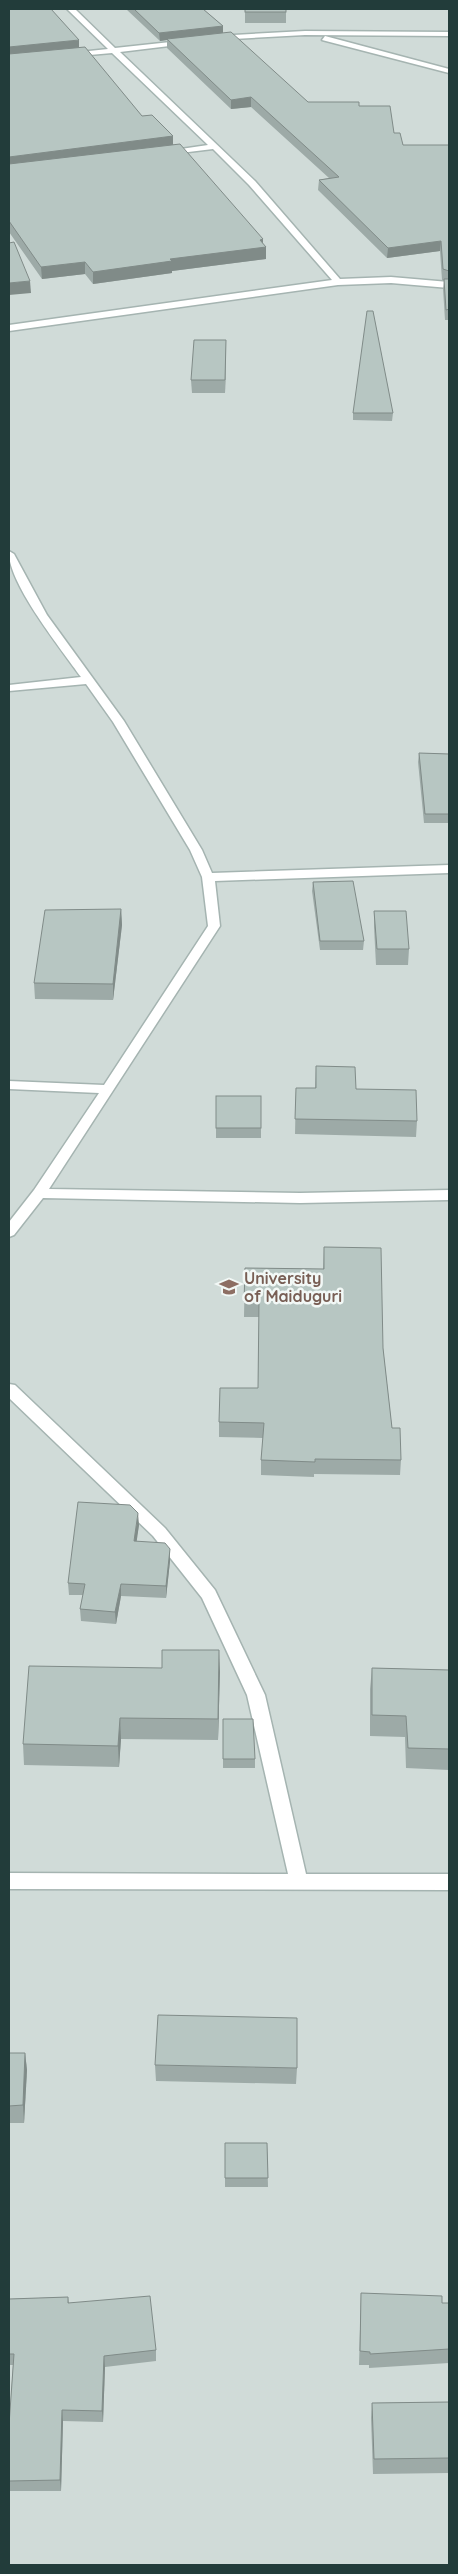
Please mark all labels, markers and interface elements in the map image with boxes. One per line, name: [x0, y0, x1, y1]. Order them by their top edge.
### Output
place label: University of Maiduguri: [244, 1268, 342, 1306]
school or university icon: University of Maiduguri: [218, 1276, 240, 1298]

